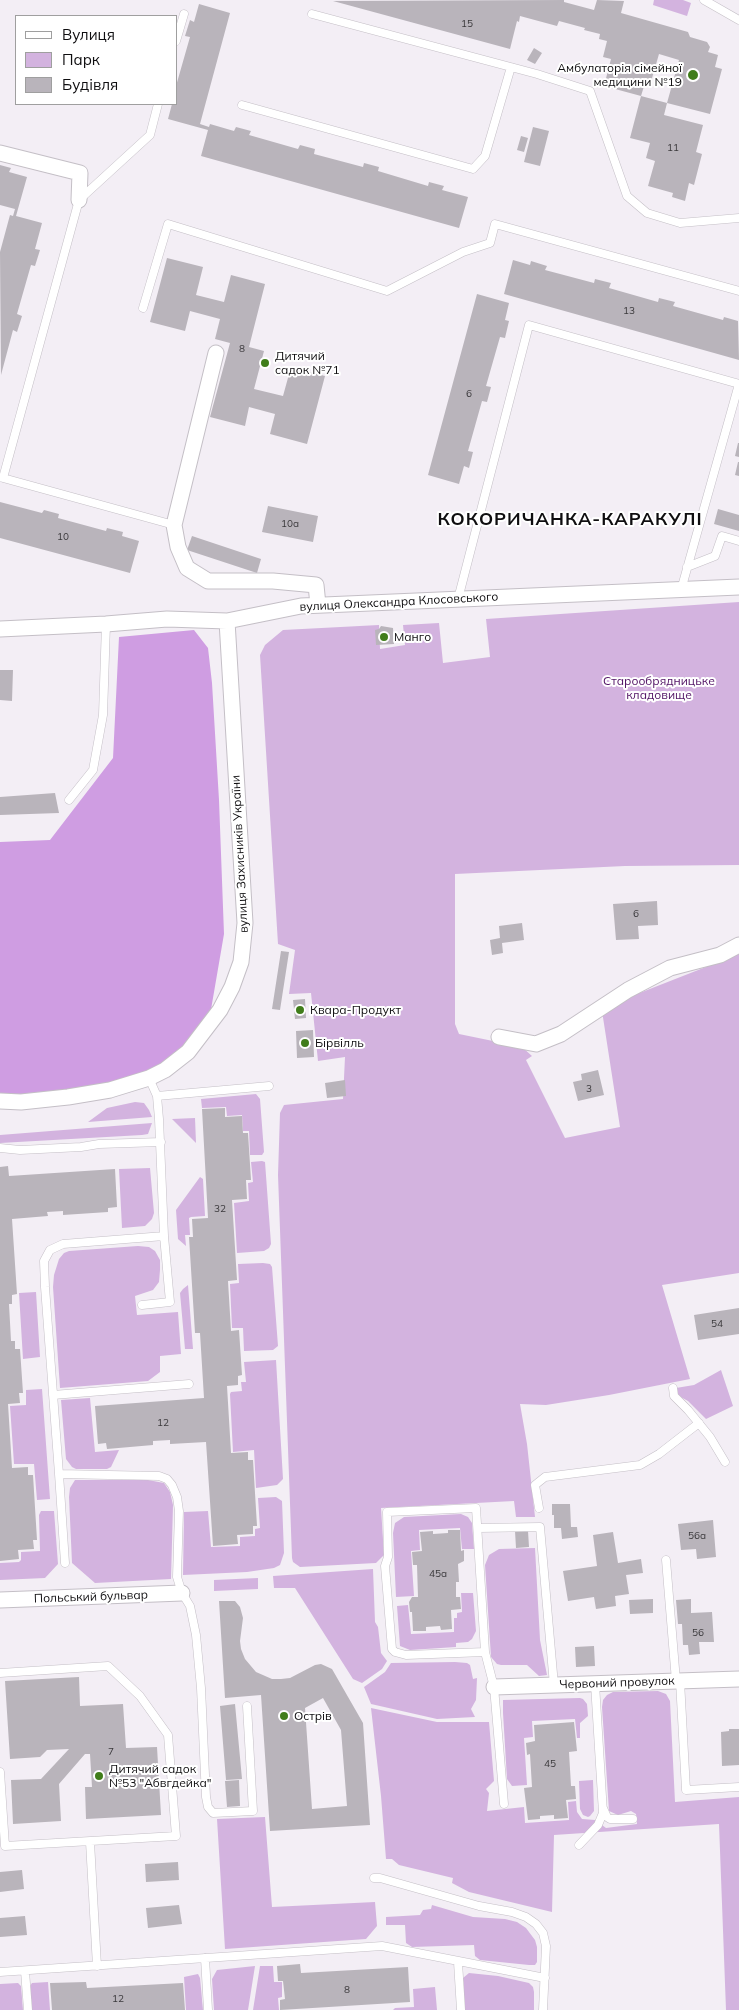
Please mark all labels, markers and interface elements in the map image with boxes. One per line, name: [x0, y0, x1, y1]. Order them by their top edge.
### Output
legend: [15, 15, 178, 105]
house number: 15: [461, 18, 473, 30]
text: Вулиця: [62, 25, 115, 44]
text: Парк: [62, 50, 100, 69]
place label: Амбулаторія сімейної медицини №19: [557, 61, 682, 89]
marker: Амбулаторія сімейної медицини №19: [686, 68, 700, 82]
text: Будівля: [62, 75, 118, 94]
house number: 11: [667, 142, 679, 154]
house number: 13: [623, 305, 635, 317]
house number: 8: [239, 343, 245, 355]
place label: Дитячий садок №71: [275, 349, 340, 377]
marker: Дитячий садок №71: [259, 357, 271, 369]
house number: 6: [466, 388, 472, 400]
district label: КОКОРИЧАНКА-КАРАКУЛІ: [435, 509, 705, 531]
house number: 10а: [281, 518, 299, 530]
house number: 10: [57, 531, 69, 543]
street label: вулиця Олександра Клосовського: [299, 590, 499, 614]
place label: Манго: [394, 630, 431, 644]
marker: Манго: [378, 631, 390, 643]
park label: Старообрядницьке кладовище: [603, 674, 715, 702]
street label: вулиця Захисників України: [229, 775, 251, 933]
house number: 6: [633, 908, 639, 920]
place label: Квара-Продукт: [310, 1003, 401, 1017]
marker: Квара-Продукт: [294, 1004, 306, 1016]
place label: Бірвілль: [315, 1036, 364, 1050]
marker: Бірвілль: [299, 1037, 311, 1049]
house number: 3: [586, 1083, 592, 1095]
house number: 32: [214, 1203, 226, 1215]
house number: 54: [711, 1318, 723, 1330]
house number: 12: [157, 1417, 169, 1429]
house number: 56а: [688, 1530, 706, 1542]
house number: 45а: [429, 1568, 447, 1580]
street label: Польський бульвар: [34, 1588, 148, 1606]
house number: 56: [692, 1627, 704, 1639]
street label: Червоний провулок: [559, 1674, 675, 1692]
place label: Острів: [294, 1709, 332, 1723]
marker: Острів: [278, 1710, 290, 1722]
house number: 7: [108, 1746, 114, 1758]
house number: 45: [544, 1758, 556, 1770]
place label: Дитячий садок №53 "Абвгдейка": [109, 1762, 211, 1790]
marker: Дитячий садок №53 "Абвгдейка": [93, 1770, 105, 1782]
house number: 8: [344, 1984, 350, 1996]
house number: 12: [112, 1993, 124, 2005]

